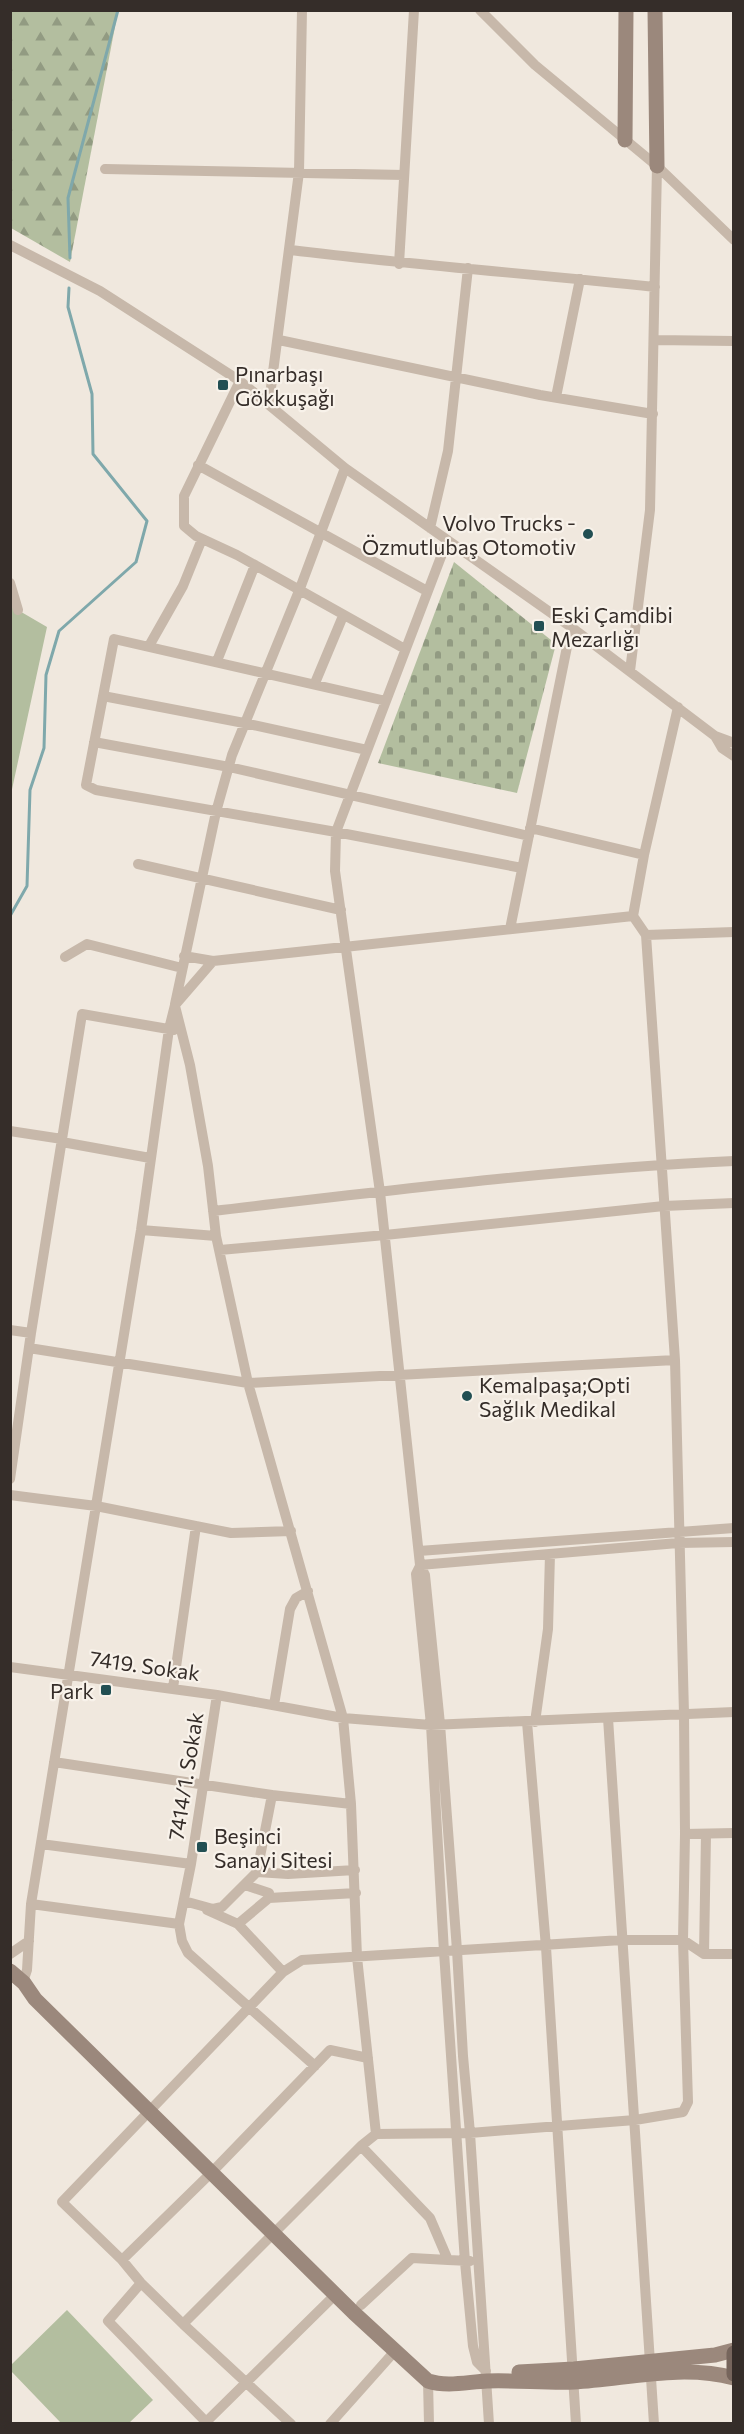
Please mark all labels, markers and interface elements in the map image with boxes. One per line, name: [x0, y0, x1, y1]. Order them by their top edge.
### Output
place label: Pınarbaşı Gökkuşağı: [235, 361, 335, 410]
marker: Pınarbaşı Gökkuşağı: [216, 378, 230, 392]
place label: Volvo Trucks - Özmutlubaş Otomotiv: [362, 510, 576, 559]
marker: Volvo Trucks - Özmutlubaş Otomotiv: [581, 527, 595, 541]
place label: Eski Çamdibi Mezarlığı: [551, 602, 673, 651]
marker: Eski Çamdibi Mezarlığı: [532, 619, 546, 633]
place label: Kemalpaşa;Opti Sağlık Medikal: [479, 1372, 630, 1421]
marker: Kemalpaşa;Opti Sağlık Medikal: [460, 1389, 474, 1403]
street label: 7419. Sokak: [88, 1645, 202, 1685]
place label: Park: [50, 1678, 94, 1703]
marker: Park: [99, 1683, 113, 1697]
street label: 7414/1. Sokak: [163, 1710, 207, 1842]
place label: Beşinci Sanayi Sitesi: [214, 1823, 333, 1872]
marker: Beşinci Sanayi Sitesi: [195, 1840, 209, 1854]

